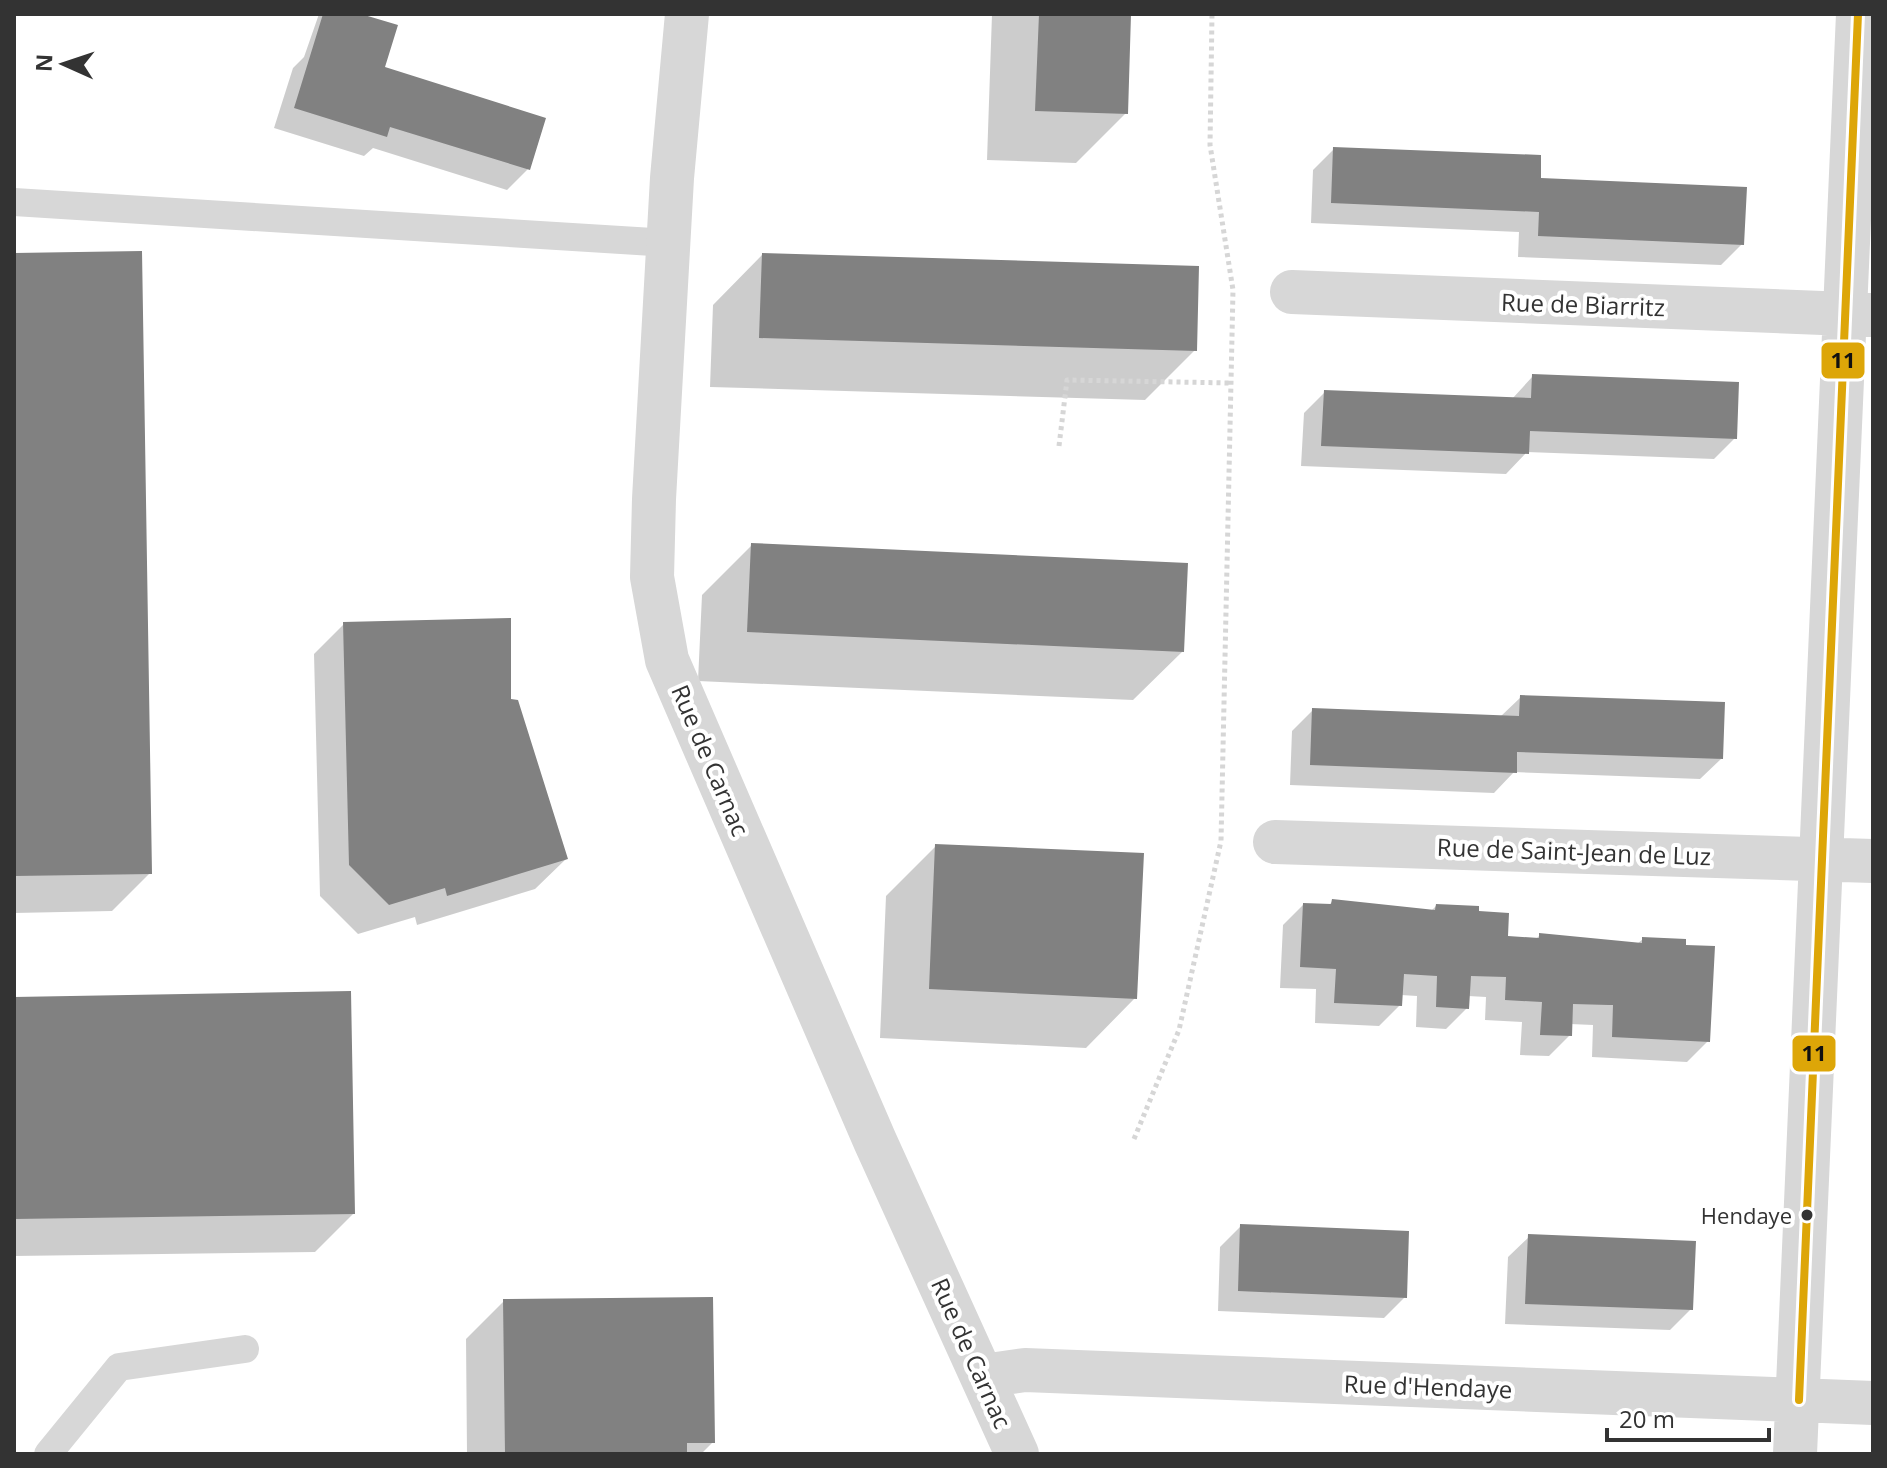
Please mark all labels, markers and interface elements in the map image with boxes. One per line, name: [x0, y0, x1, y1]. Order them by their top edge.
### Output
north arrow: [24, 24, 104, 104]
text: N: [28, 53, 58, 73]
street label: Rue de Biarritz: [1500, 285, 1666, 323]
line badge: 11: [1820, 341, 1866, 380]
text: 11: [1830, 344, 1856, 374]
street label: Rue de Carnac: [664, 679, 758, 841]
street label: Rue de Saint-Jean de Luz: [1436, 830, 1712, 872]
line badge: 11: [1791, 1034, 1837, 1073]
text: 11: [1801, 1037, 1827, 1067]
place label: Hendaye: [1701, 1200, 1792, 1230]
marker: Hendaye: [1799, 1207, 1815, 1223]
street label: Rue de Carnac: [924, 1273, 1020, 1433]
street label: Rue d'Hendaye: [1343, 1367, 1513, 1405]
scale bar: [1607, 1392, 1769, 1442]
text: 20 m: [1619, 1402, 1675, 1435]

